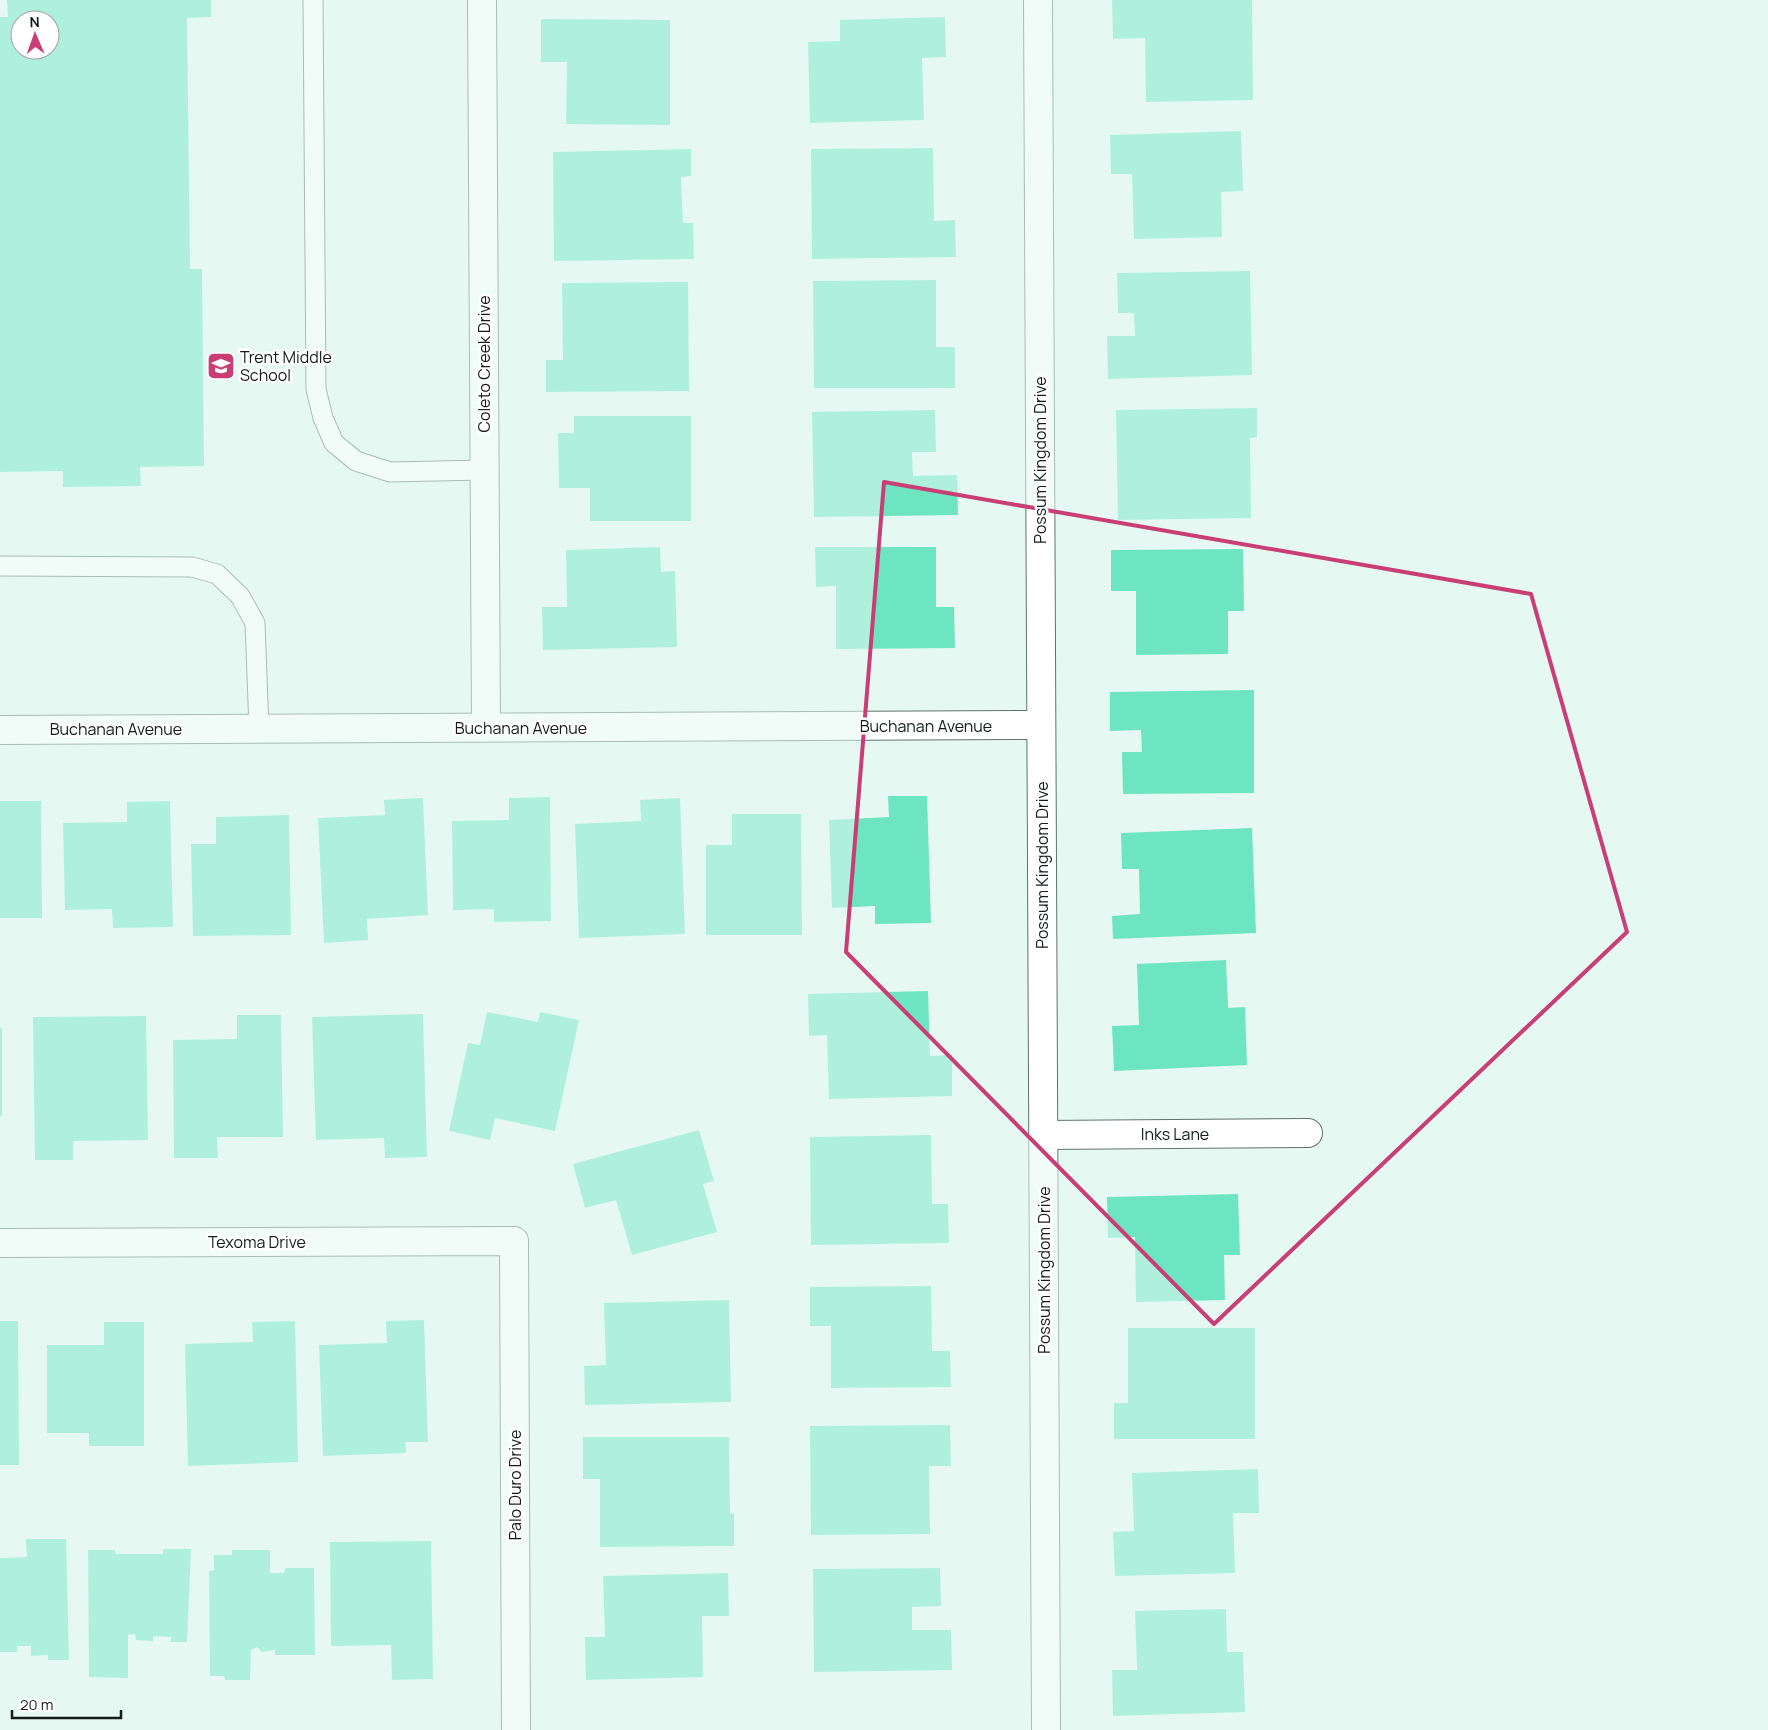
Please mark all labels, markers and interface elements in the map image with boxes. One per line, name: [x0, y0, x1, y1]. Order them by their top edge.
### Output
north arrow: [10, 10, 60, 60]
text: N: [29, 12, 40, 31]
street label: Coleto Creek Drive: [473, 295, 495, 433]
place label: Trent Middle School: [240, 346, 332, 386]
school or university icon: Trent Middle School: [206, 351, 236, 381]
street label: Possum Kingdom Drive: [1029, 376, 1051, 544]
street label: Buchanan Avenue: [860, 715, 992, 737]
street label: Buchanan Avenue: [455, 717, 587, 739]
street label: Buchanan Avenue: [50, 718, 182, 740]
street label: Possum Kingdom Drive: [1031, 781, 1053, 949]
street label: Inks Lane: [1141, 1123, 1209, 1145]
street label: Possum Kingdom Drive: [1033, 1186, 1055, 1354]
street label: Texoma Drive: [208, 1231, 306, 1253]
street label: Palo Duro Drive: [504, 1430, 526, 1540]
scale bar: [12, 1688, 121, 1720]
text: 20 m: [20, 1694, 53, 1715]

